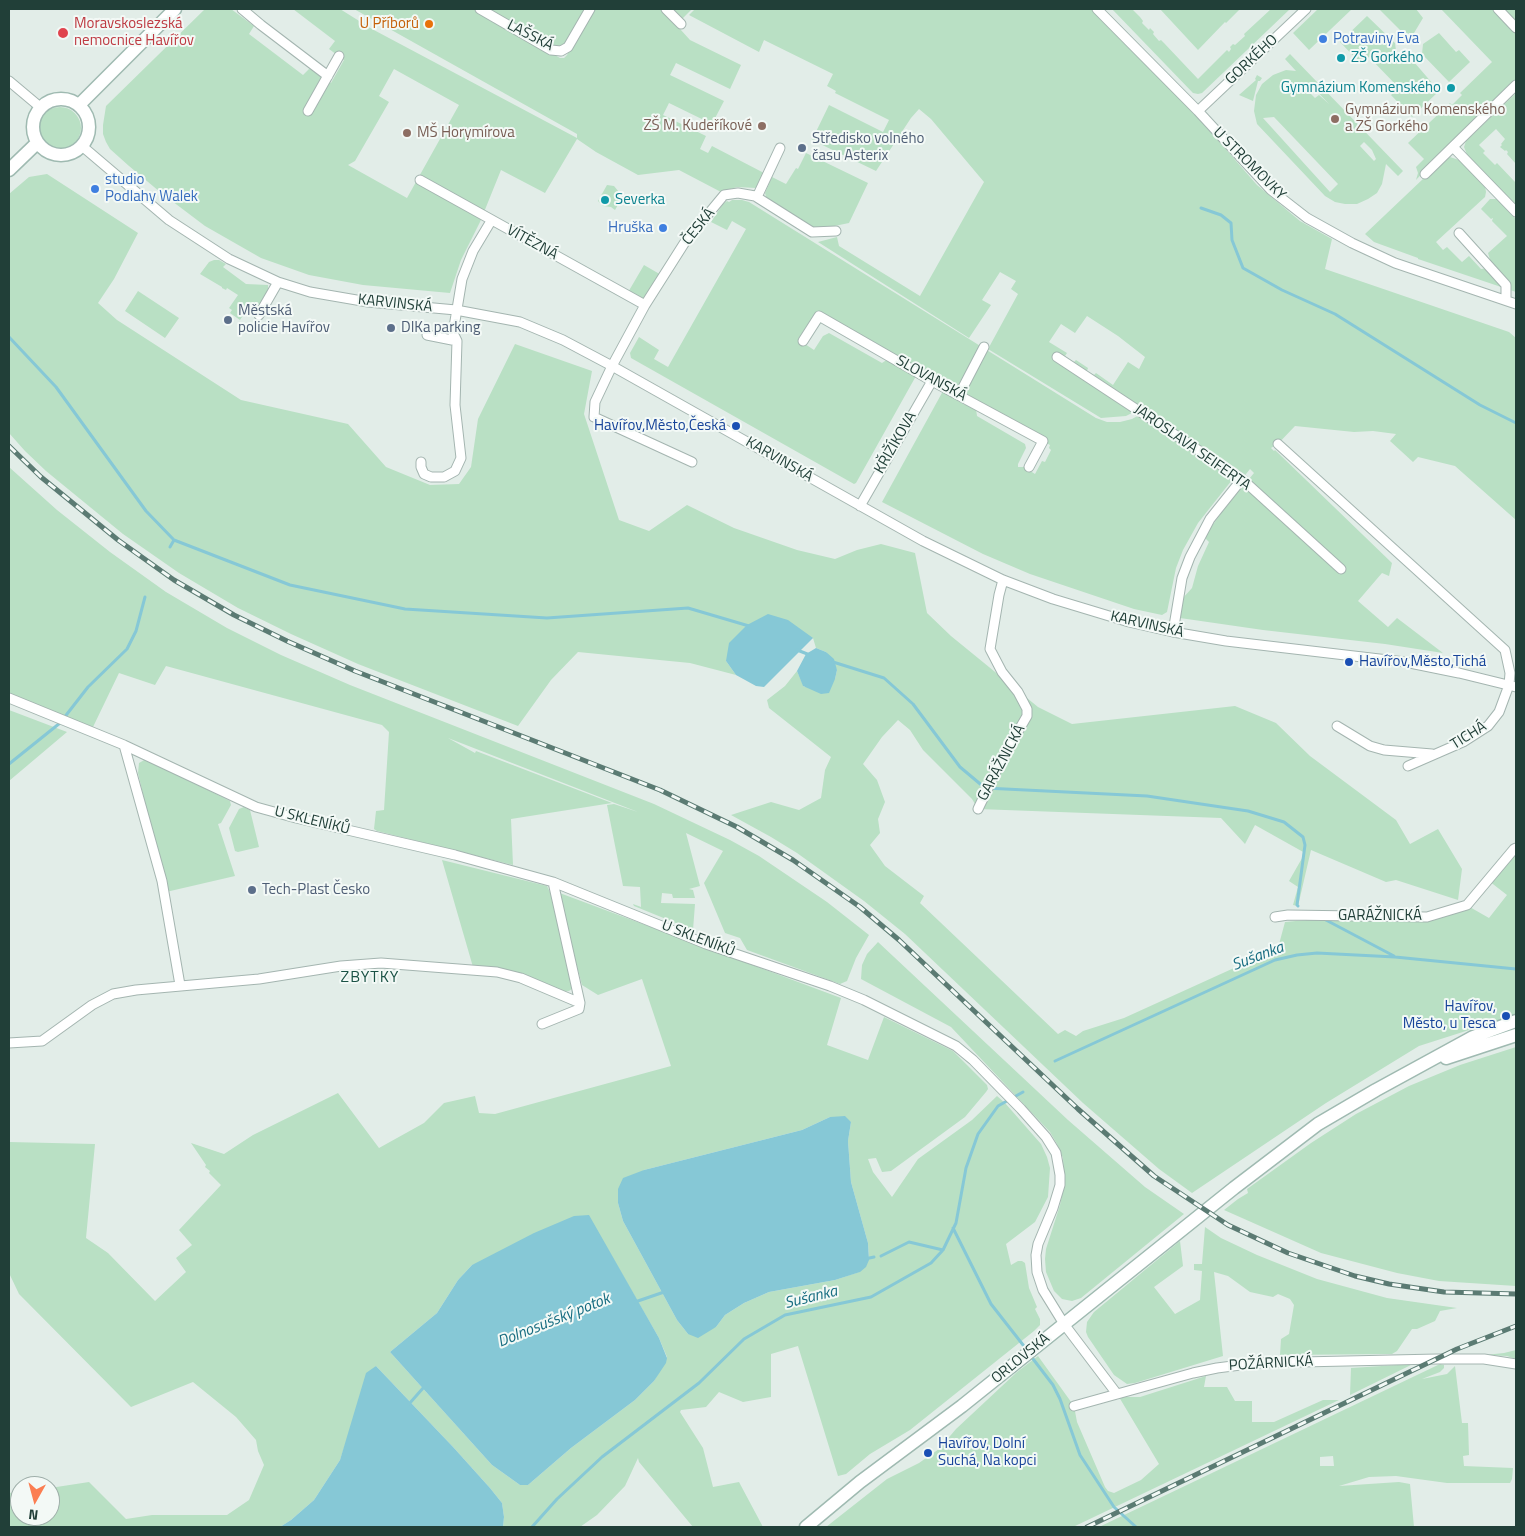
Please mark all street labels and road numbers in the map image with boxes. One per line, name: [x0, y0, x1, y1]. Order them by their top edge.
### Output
street label: LAŠSKÁ: [504, 17, 556, 55]
street label: GORKÉHO: [1222, 31, 1282, 89]
street label: U STROMOVKY: [1209, 124, 1289, 204]
street label: ČESKÁ: [679, 205, 719, 249]
street label: VÍTĚZNÁ: [503, 222, 561, 264]
street label: KARVINSKÁ: [357, 291, 433, 317]
street label: SLOVANSKÁ: [893, 352, 969, 406]
street label: JAROSLAVA SEIFERTA: [1130, 401, 1254, 495]
street label: KŘIŽÍKOVA: [871, 409, 921, 477]
street label: KARVINSKÁ: [742, 434, 816, 486]
street label: KARVINSKÁ: [1109, 608, 1185, 642]
street label: TICHÁ: [1448, 718, 1490, 754]
street label: GARÁŽNICKÁ: [974, 722, 1030, 804]
street label: U SKLENÍKŮ: [272, 803, 352, 839]
street label: GARÁŽNICKÁ: [1338, 907, 1422, 925]
street label: U SKLENÍKŮ: [659, 917, 737, 961]
street label: ORLOVSKÁ: [988, 1330, 1054, 1388]
street label: POŽÁRNICKÁ: [1228, 1353, 1314, 1375]

